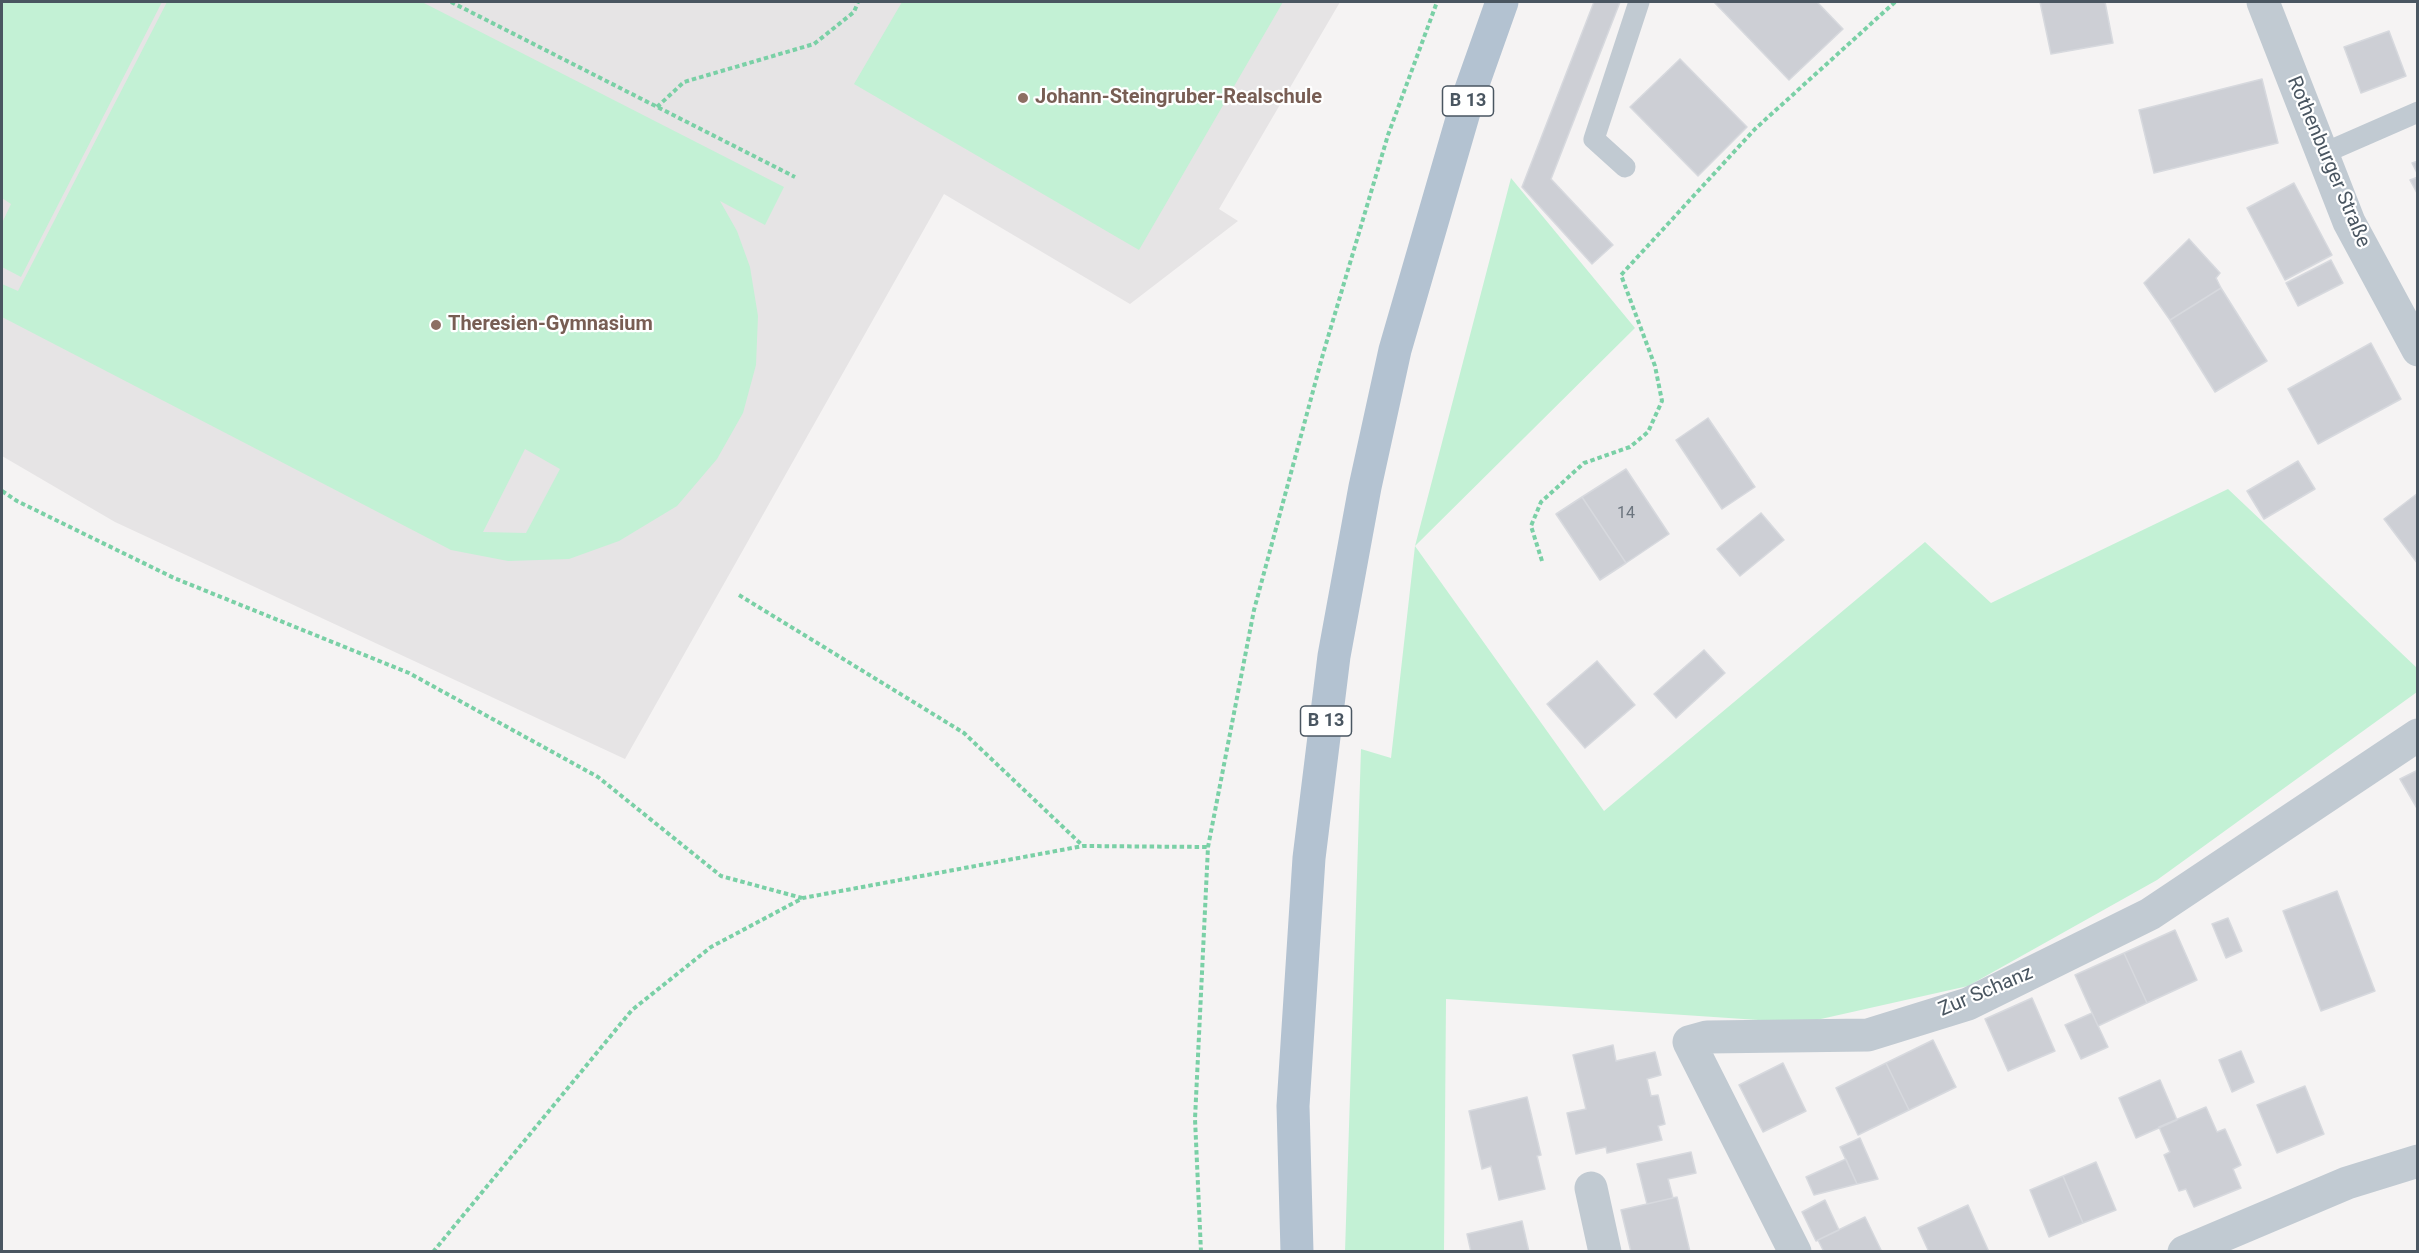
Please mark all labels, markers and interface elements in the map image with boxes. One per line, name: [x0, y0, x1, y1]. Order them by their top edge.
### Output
street label: Rothenburger Straße: [2281, 73, 2375, 251]
place label: Johann-Steingruber-Realschule: [1035, 86, 1322, 110]
road number: B 13: [1442, 86, 1494, 116]
marker: Johann-Steingruber-Realschule: [1016, 91, 1030, 105]
place label: Theresien-Gymnasium: [448, 313, 653, 337]
marker: Theresien-Gymnasium: [429, 318, 443, 332]
house number: 14: [1617, 504, 1635, 524]
road number: B 13: [1300, 706, 1352, 736]
street label: Zur Schanz: [1935, 961, 2037, 1023]

